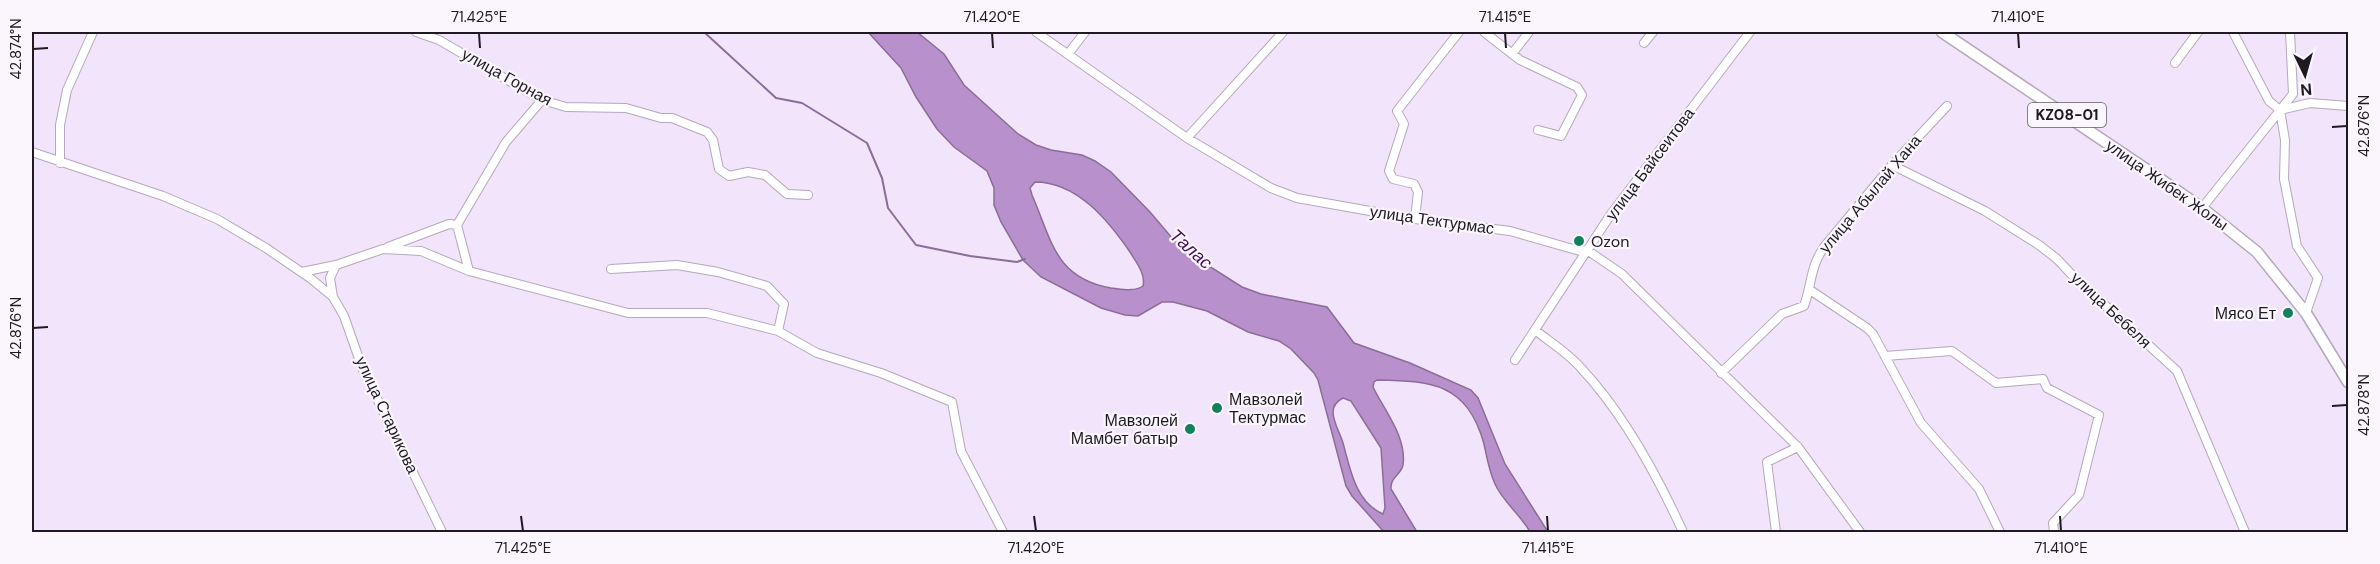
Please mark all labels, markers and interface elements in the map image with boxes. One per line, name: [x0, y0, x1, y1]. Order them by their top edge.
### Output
text: 71.425°E: [451, 7, 507, 27]
text: 71.420°E: [963, 7, 1021, 27]
text: 71.415°E: [1479, 7, 1531, 27]
text: 71.410°E: [1991, 7, 2045, 27]
text: 42.874°N: [6, 18, 26, 80]
street label: улица Горная: [458, 44, 556, 110]
north arrow: [2275, 45, 2335, 105]
text: N: [2300, 78, 2313, 100]
text: 42.876°N: [2354, 95, 2374, 157]
street label: улица Байсеитова: [1601, 103, 1699, 225]
road number: KZ08-01: [2028, 103, 2106, 127]
street label: улица Абылай Хана: [1814, 130, 1926, 258]
street label: улица Жибек Жолы: [2102, 135, 2232, 235]
street label: улица Тектурмас: [1368, 201, 1496, 239]
water label: Талас: [1165, 223, 1217, 275]
place label: Ozon: [1591, 231, 1629, 252]
marker: Ozon: [1572, 234, 1586, 248]
street label: улица Бебеля: [2066, 267, 2156, 353]
text: 42.876°N: [6, 297, 26, 359]
place label: Мясо Ет: [2215, 303, 2277, 324]
marker: Мясо Ет: [2281, 306, 2295, 320]
street label: улица Старикова: [351, 353, 423, 477]
text: 42.878°N: [2354, 374, 2374, 436]
place label: Мавзолей Тектурмас: [1229, 389, 1306, 428]
marker: Мавзолей Тектурмас: [1210, 401, 1224, 415]
place label: Мавзолей Мамбет батыр: [1071, 410, 1178, 449]
marker: Мавзолей Мамбет батыр: [1183, 422, 1197, 436]
text: 71.425°E: [495, 538, 551, 558]
text: 71.420°E: [1007, 538, 1065, 558]
text: 71.415°E: [1522, 538, 1574, 558]
text: 71.410°E: [2034, 538, 2088, 558]

